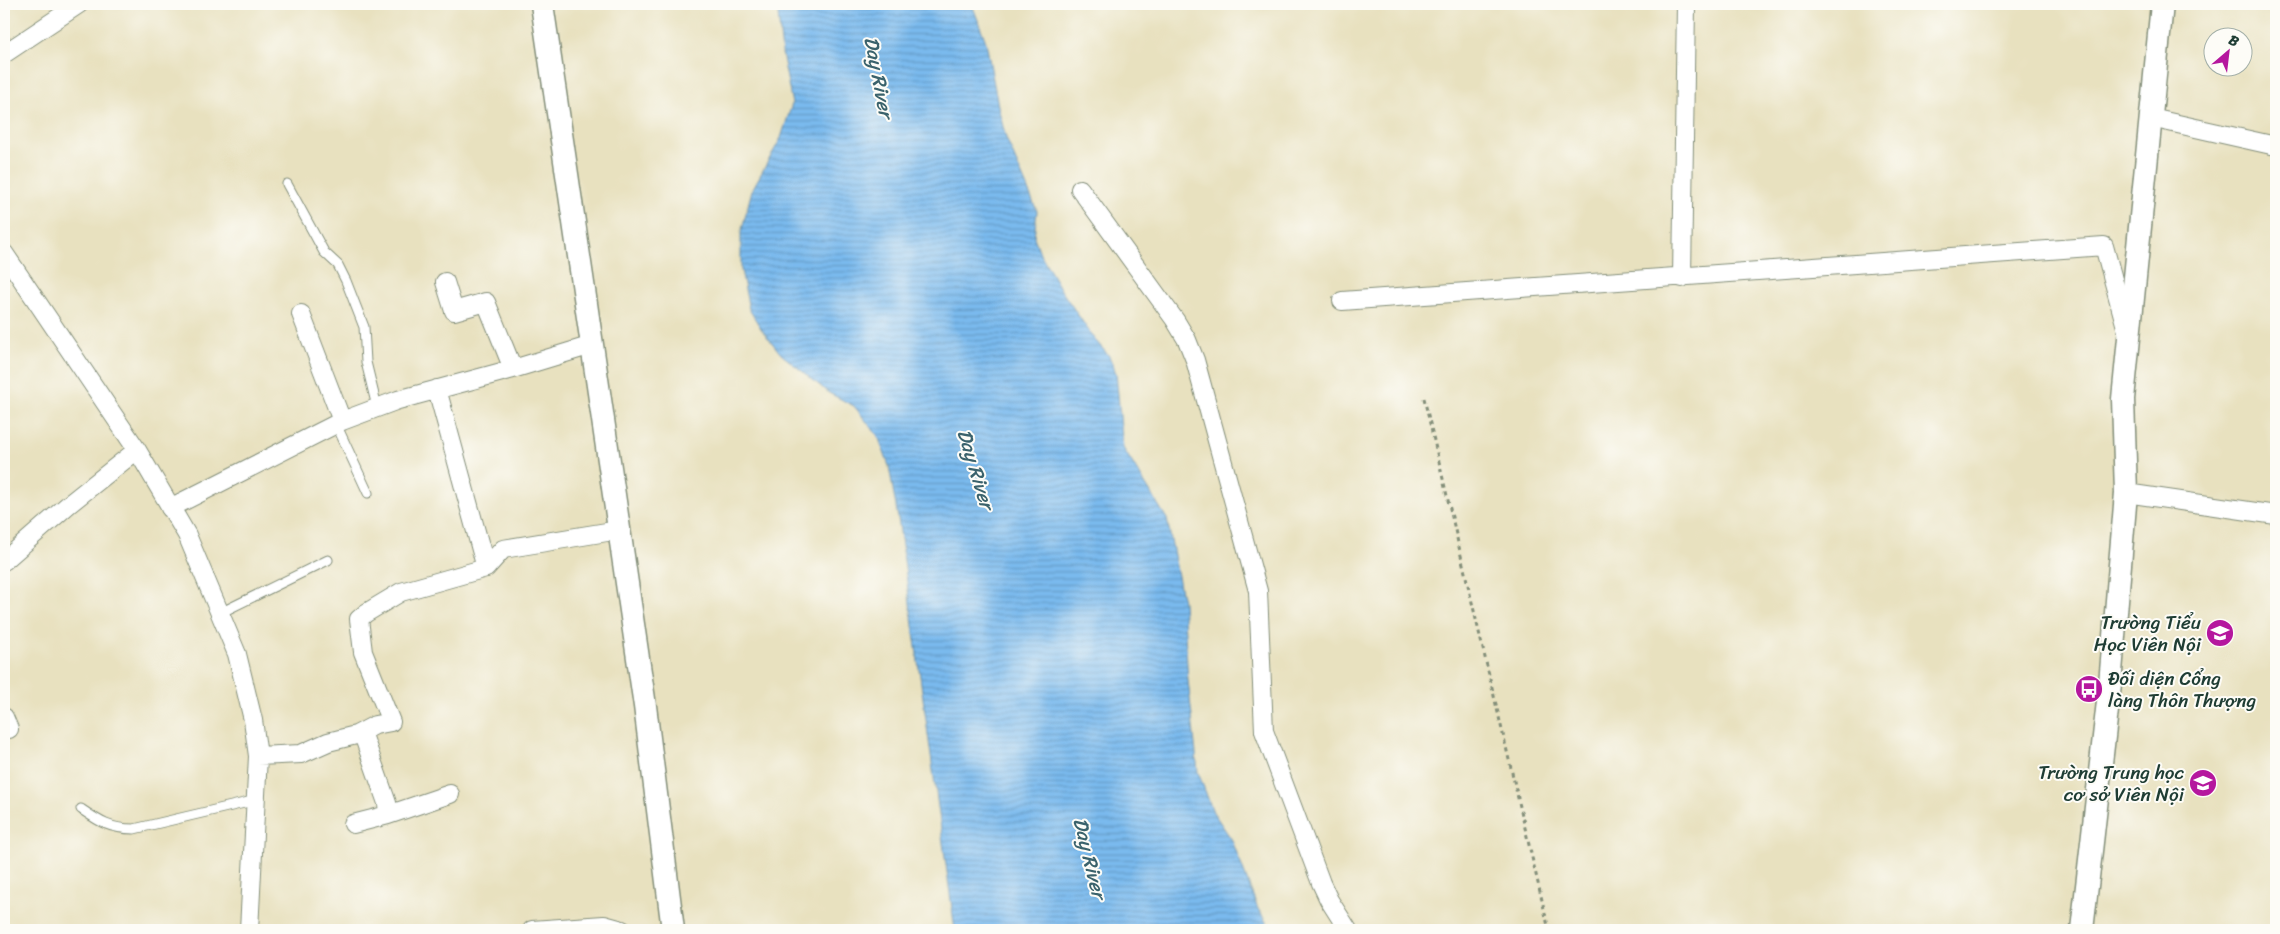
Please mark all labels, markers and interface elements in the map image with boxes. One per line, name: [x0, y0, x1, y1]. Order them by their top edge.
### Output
north arrow: [2202, 28, 2252, 78]
text: B: [2224, 28, 2244, 54]
water label: Day River: [853, 33, 904, 125]
water label: Day River: [947, 425, 1005, 517]
place label: Trường Tiểu Học Viên Nội: [2094, 606, 2202, 661]
school or university icon: Trường Tiểu Học Viên Nội: [2205, 618, 2235, 648]
place label: Đối diện Cổng làng Thôn Thượng: [2108, 662, 2256, 717]
bus stop icon: Đối diện Cổng làng Thôn Thượng: [2074, 674, 2104, 704]
place label: Trường Trung học cơ sở Viên Nội: [2038, 756, 2185, 811]
school or university icon: Trường Trung học cơ sở Viên Nội: [2188, 768, 2218, 798]
water label: Day River: [1063, 814, 1117, 906]

